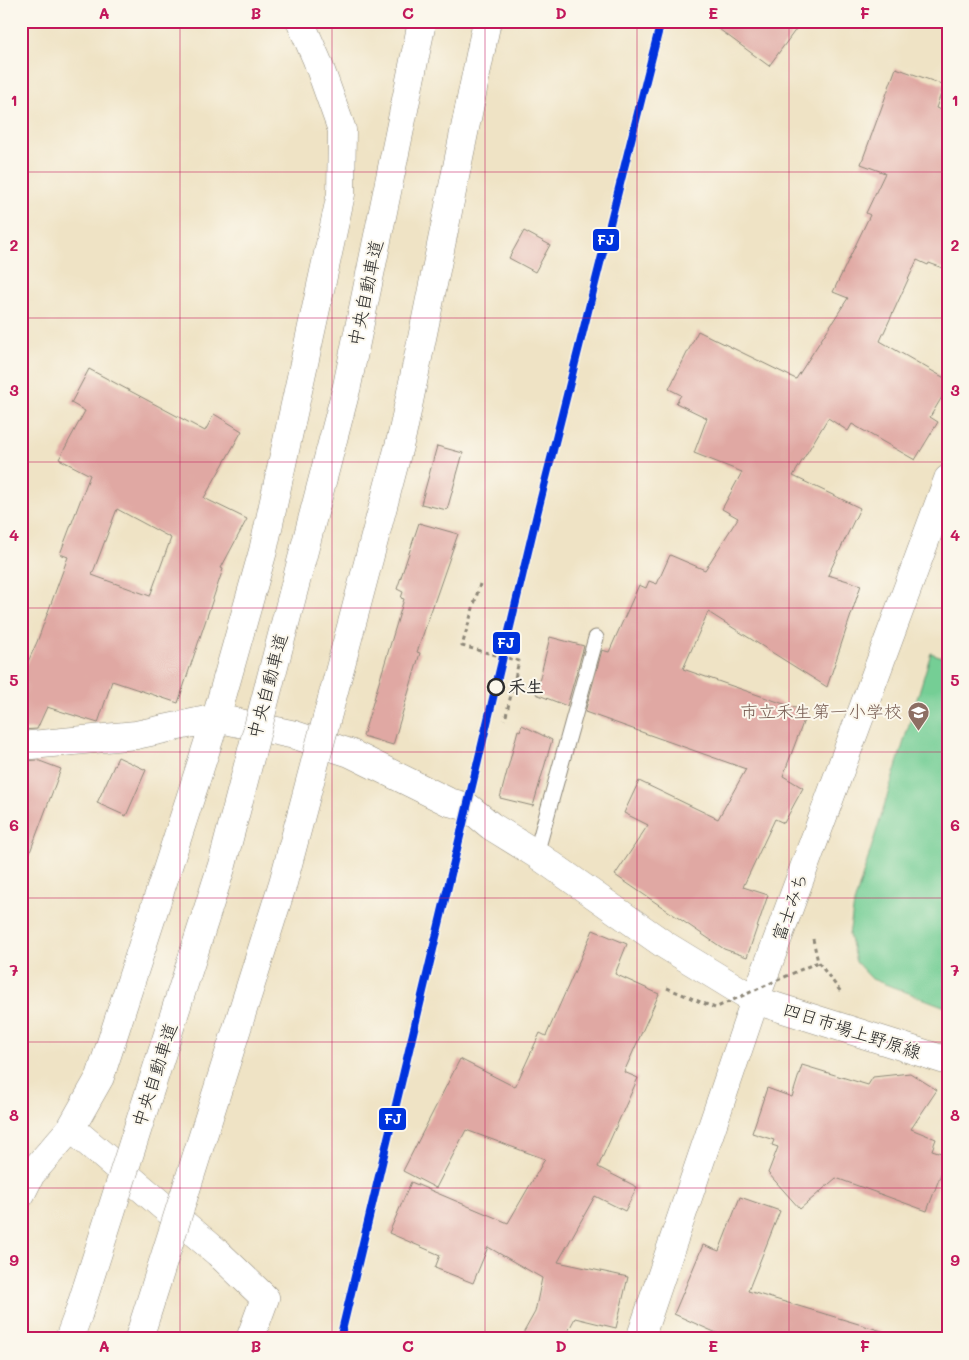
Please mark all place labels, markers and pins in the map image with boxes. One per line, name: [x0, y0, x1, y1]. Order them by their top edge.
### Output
place label: 禾生: [508, 674, 544, 698]
marker: 禾生: [487, 678, 505, 696]
place label: 市立禾生第一小学校: [740, 699, 902, 723]
school or university icon: 市立禾生第一小学校: [906, 700, 930, 731]

